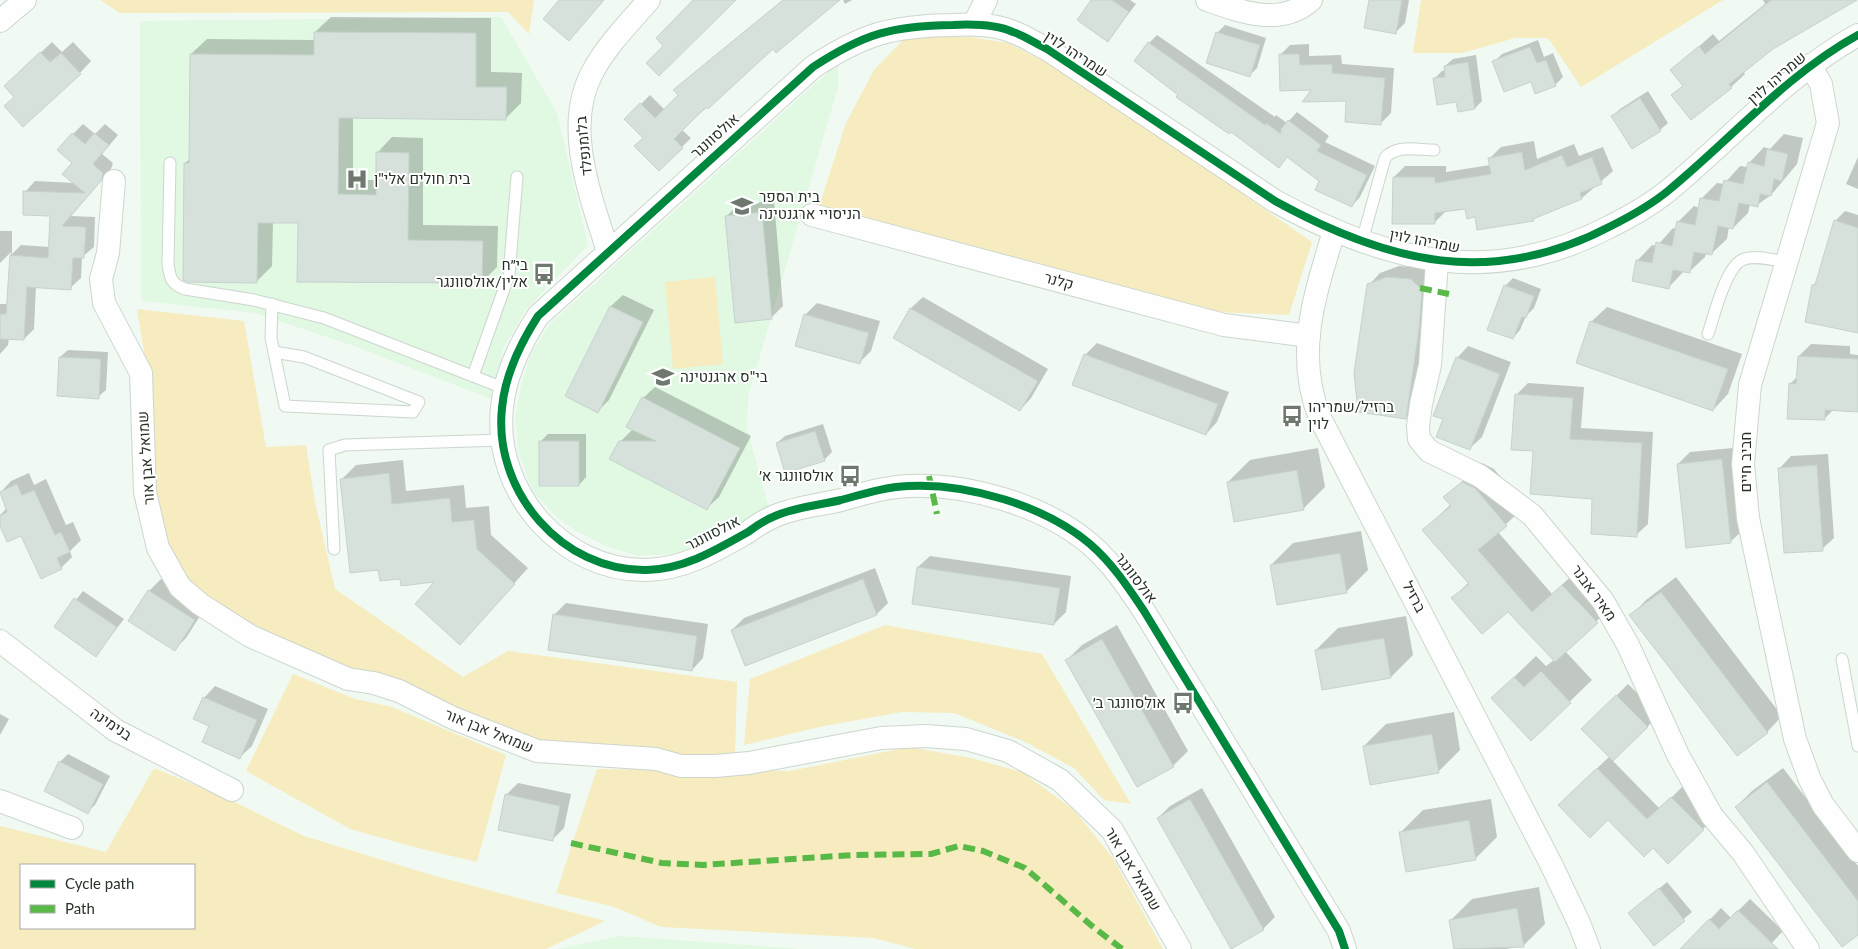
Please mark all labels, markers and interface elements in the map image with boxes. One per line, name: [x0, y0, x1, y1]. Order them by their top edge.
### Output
street label: שמריהו לוין: [1042, 26, 1111, 80]
street label: שמריהו לוין: [1744, 47, 1809, 107]
street label: אולסוונגר: [686, 109, 742, 162]
street label: בלומנפלד: [571, 115, 595, 177]
hospital icon: בית חולים אלי"ן: [344, 166, 370, 192]
place label: בית חולים אלי"ן: [374, 169, 471, 187]
place label: בית הספר הניסויי ארגנטינה: [759, 187, 861, 222]
school or university icon: בית הספר הניסויי ארגנטינה: [729, 193, 755, 219]
street label: שמריהו לוין: [1388, 224, 1462, 256]
place label: בי״ח אלין/אולסוונגר: [436, 255, 528, 290]
bus stop icon: בי״ח אלין/אולסוונגר: [531, 261, 557, 287]
street label: קלנר: [1043, 267, 1076, 293]
school or university icon: בי"ס ארגנטינה: [650, 364, 676, 390]
place label: בי"ס ארגנטינה: [680, 367, 768, 385]
place label: ברזיל/שמריהו לוין: [1308, 397, 1394, 432]
bus stop icon: ברזיל/שמריהו לוין: [1279, 403, 1305, 429]
street label: שמואל אבן אור: [133, 411, 157, 506]
street label: חביב חיים: [1736, 432, 1754, 492]
bus stop icon: אולסוונגר א׳: [837, 463, 863, 489]
place label: אולסוונגר א׳: [759, 466, 834, 484]
street label: אולסוונגר: [682, 511, 743, 553]
street label: אולסוונגר: [1112, 549, 1162, 606]
street label: מאיר אבנר: [1568, 561, 1621, 624]
street label: ברזיל: [1399, 578, 1431, 615]
bus stop icon: אולסוונגר ב׳: [1170, 690, 1196, 716]
place label: אולסוונגר ב׳: [1093, 693, 1166, 711]
street label: בנימינה: [87, 703, 136, 744]
street label: שמואל אבן אור: [442, 704, 536, 756]
street label: שמואל אבן אור: [1102, 824, 1166, 913]
legend: [20, 864, 195, 929]
text: Cycle path: [65, 874, 134, 892]
text: Path: [65, 899, 95, 917]

